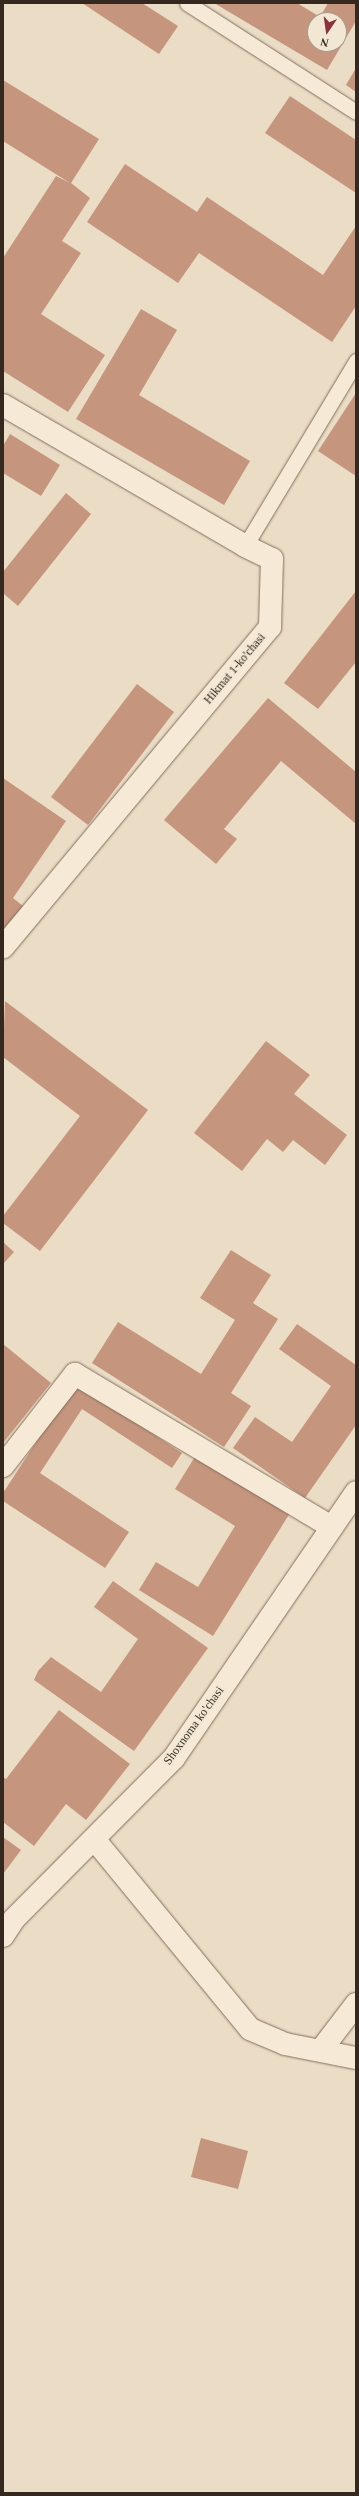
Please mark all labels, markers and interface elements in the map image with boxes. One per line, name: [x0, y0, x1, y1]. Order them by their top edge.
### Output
north arrow: [307, 12, 347, 52]
text: N: [319, 36, 330, 49]
street label: Hikmat 1-ko'chasi: [201, 631, 269, 707]
street label: Shoxnoma ko'chasi: [161, 1684, 227, 1768]

